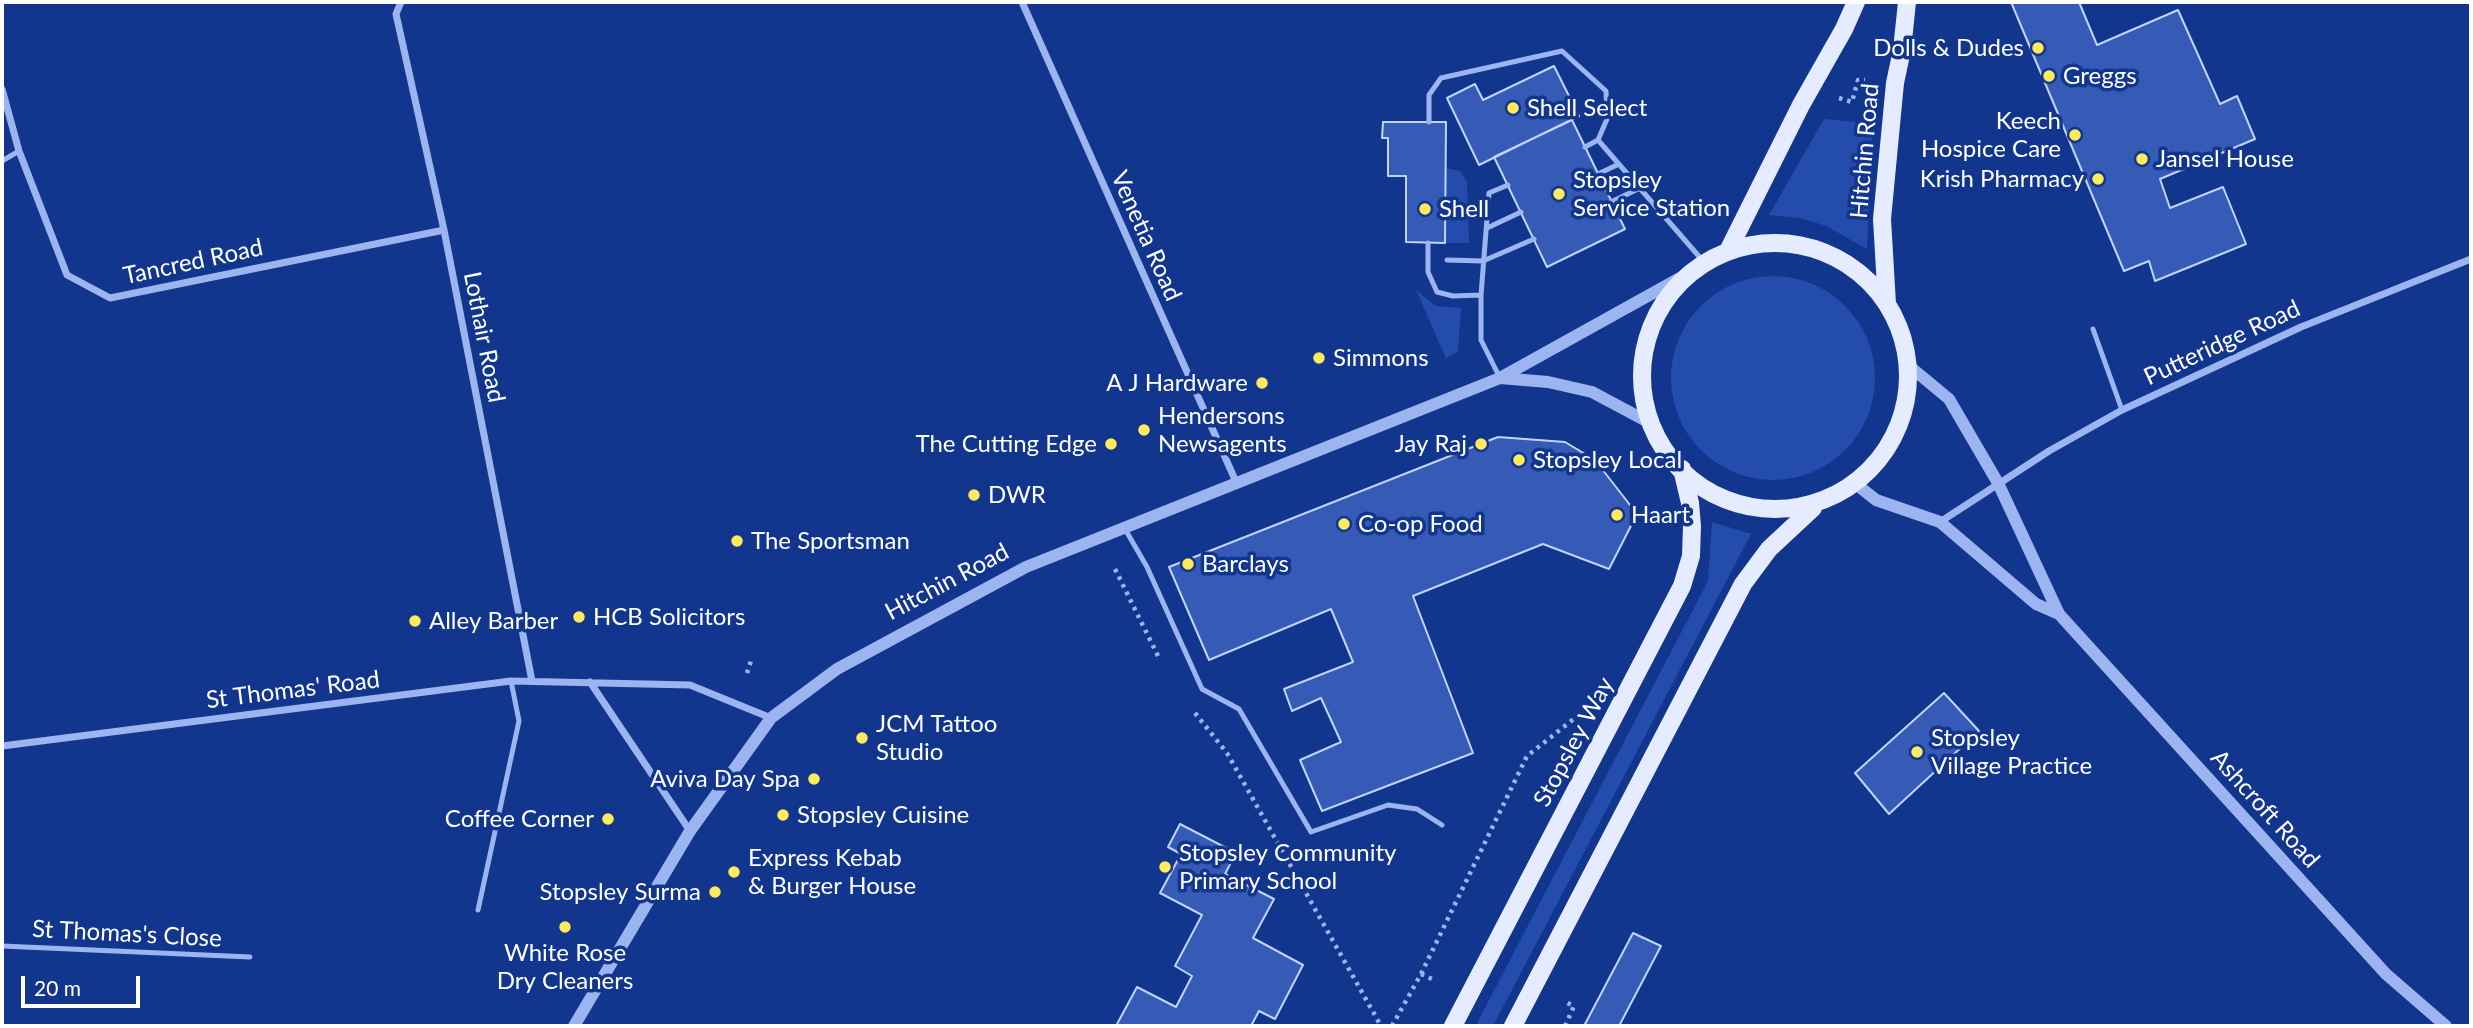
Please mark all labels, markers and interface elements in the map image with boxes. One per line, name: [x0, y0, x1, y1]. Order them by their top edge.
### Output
place label: Dolls & Dudes: [1873, 34, 2024, 62]
marker: Dolls & Dudes: [2030, 40, 2046, 56]
place label: Greggs: [2063, 62, 2137, 90]
marker: Greggs: [2041, 68, 2057, 84]
street label: Hitchin Road: [1845, 82, 1885, 220]
place label: Shell Select: [1527, 94, 1647, 122]
marker: Shell Select: [1505, 100, 1521, 116]
place label: Keech Hospice Care: [1921, 107, 2061, 163]
marker: Keech Hospice Care: [2067, 127, 2083, 143]
place label: Jansel House: [2156, 145, 2294, 173]
marker: Jansel House: [2134, 151, 2150, 167]
place label: Krish Pharmacy: [1920, 165, 2084, 193]
place label: Stopsley Service Station: [1573, 166, 1730, 222]
street label: Venetia Road: [1105, 167, 1187, 305]
marker: Krish Pharmacy: [2090, 171, 2106, 187]
marker: Stopsley Service Station: [1551, 186, 1567, 202]
place label: Shell: [1439, 195, 1489, 223]
marker: Shell: [1417, 201, 1433, 217]
street label: Tancred Road: [121, 233, 265, 291]
street label: Lothair Road: [457, 269, 511, 405]
street label: Putteridge Road: [2139, 294, 2305, 392]
place label: Simmons: [1333, 344, 1429, 372]
marker: Simmons: [1311, 350, 1327, 366]
place label: A J Hardware: [1106, 369, 1248, 397]
marker: A J Hardware: [1254, 375, 1270, 391]
place label: Hendersons Newsagents: [1158, 402, 1287, 458]
marker: Hendersons Newsagents: [1136, 422, 1152, 438]
place label: The Cutting Edge: [916, 430, 1097, 458]
place label: Jay Raj: [1395, 430, 1467, 458]
marker: The Cutting Edge: [1103, 436, 1119, 452]
marker: Jay Raj: [1473, 436, 1489, 452]
place label: Stopsley Local: [1533, 446, 1682, 474]
marker: Stopsley Local: [1511, 452, 1527, 468]
place label: DWR: [988, 481, 1046, 509]
marker: DWR: [966, 487, 982, 503]
place label: Haart: [1631, 501, 1690, 529]
marker: Haart: [1609, 507, 1625, 523]
place label: Co-op Food: [1358, 510, 1483, 538]
marker: Co-op Food: [1336, 516, 1352, 532]
place label: The Sportsman: [751, 527, 910, 555]
marker: The Sportsman: [729, 533, 745, 549]
street label: Hitchin Road: [880, 537, 1014, 627]
place label: Barclays: [1202, 550, 1289, 578]
marker: Barclays: [1180, 556, 1196, 572]
place label: HCB Solicitors: [593, 603, 745, 631]
place label: Alley Barber: [429, 607, 558, 635]
marker: HCB Solicitors: [571, 609, 587, 625]
marker: Alley Barber: [407, 613, 423, 629]
street label: St Thomas' Road: [205, 665, 381, 715]
street label: Stopsley Way: [1528, 672, 1620, 812]
place label: JCM Tattoo Studio: [876, 710, 997, 766]
place label: Stopsley Village Practice: [1931, 724, 2092, 780]
marker: JCM Tattoo Studio: [854, 730, 870, 746]
marker: Stopsley Village Practice: [1909, 744, 1925, 760]
street label: Ashcroft Road: [2204, 744, 2326, 874]
place label: Aviva Day Spa: [650, 765, 800, 793]
marker: Aviva Day Spa: [806, 771, 822, 787]
place label: Stopsley Cuisine: [797, 801, 969, 829]
place label: Coffee Corner: [445, 805, 594, 833]
marker: Stopsley Cuisine: [775, 807, 791, 823]
marker: Coffee Corner: [600, 811, 616, 827]
place label: Stopsley Community Primary School: [1179, 839, 1396, 895]
place label: Express Kebab & Burger House: [748, 844, 916, 900]
marker: Stopsley Community Primary School: [1157, 859, 1173, 875]
marker: Express Kebab & Burger House: [726, 864, 742, 880]
place label: Stopsley Surma: [539, 878, 701, 906]
marker: Stopsley Surma: [707, 884, 723, 900]
street label: St Thomas's Close: [31, 915, 223, 953]
marker: White Rose Dry Cleaners: [557, 919, 573, 935]
place label: White Rose Dry Cleaners: [497, 939, 633, 995]
scale bar: [24, 962, 144, 1006]
text: 20 m: [34, 975, 81, 1000]

